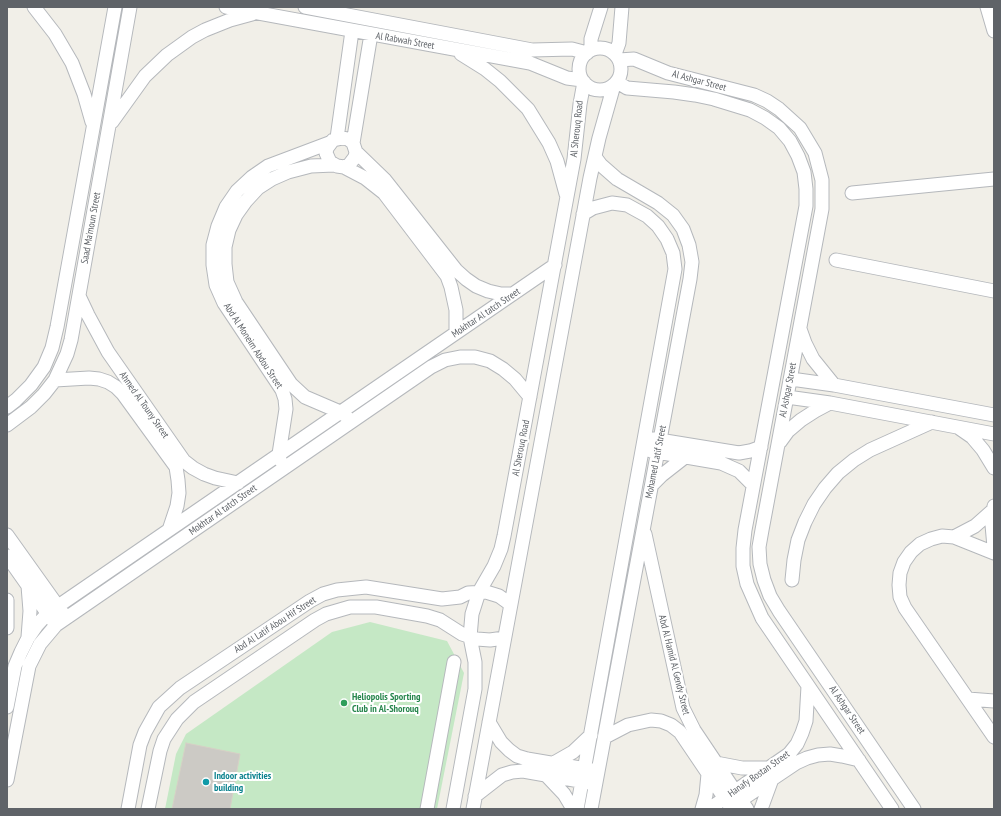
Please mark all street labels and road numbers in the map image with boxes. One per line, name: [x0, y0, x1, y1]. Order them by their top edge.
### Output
street label: Al Rabwah Street: [375, 30, 435, 52]
street label: Al Ashgar Street: [671, 68, 727, 94]
street label: Al Sherouq Road: [568, 100, 586, 158]
street label: Saad Ma'moun Street: [79, 191, 103, 265]
street label: Mokhtar Al tatch Street: [449, 286, 523, 340]
street label: Abd Al Moneim Abdou Street: [221, 301, 285, 391]
street label: Al Ashgar Street: [777, 362, 799, 418]
street label: Ahmed Al Touny Street: [117, 369, 171, 441]
street label: Al Sherouq Road: [510, 419, 532, 477]
street label: Mohamed Latif Street: [643, 424, 669, 500]
street label: Mokhtar Al tatch Street: [187, 482, 259, 538]
street label: Abd Al Latif Abou Hif Street: [232, 594, 318, 656]
street label: Abd Al Hamid Al Gendy Street: [656, 614, 692, 716]
street label: Al Ashgar Street: [826, 684, 868, 736]
street label: Hanafy Bostan Street: [726, 748, 792, 800]

